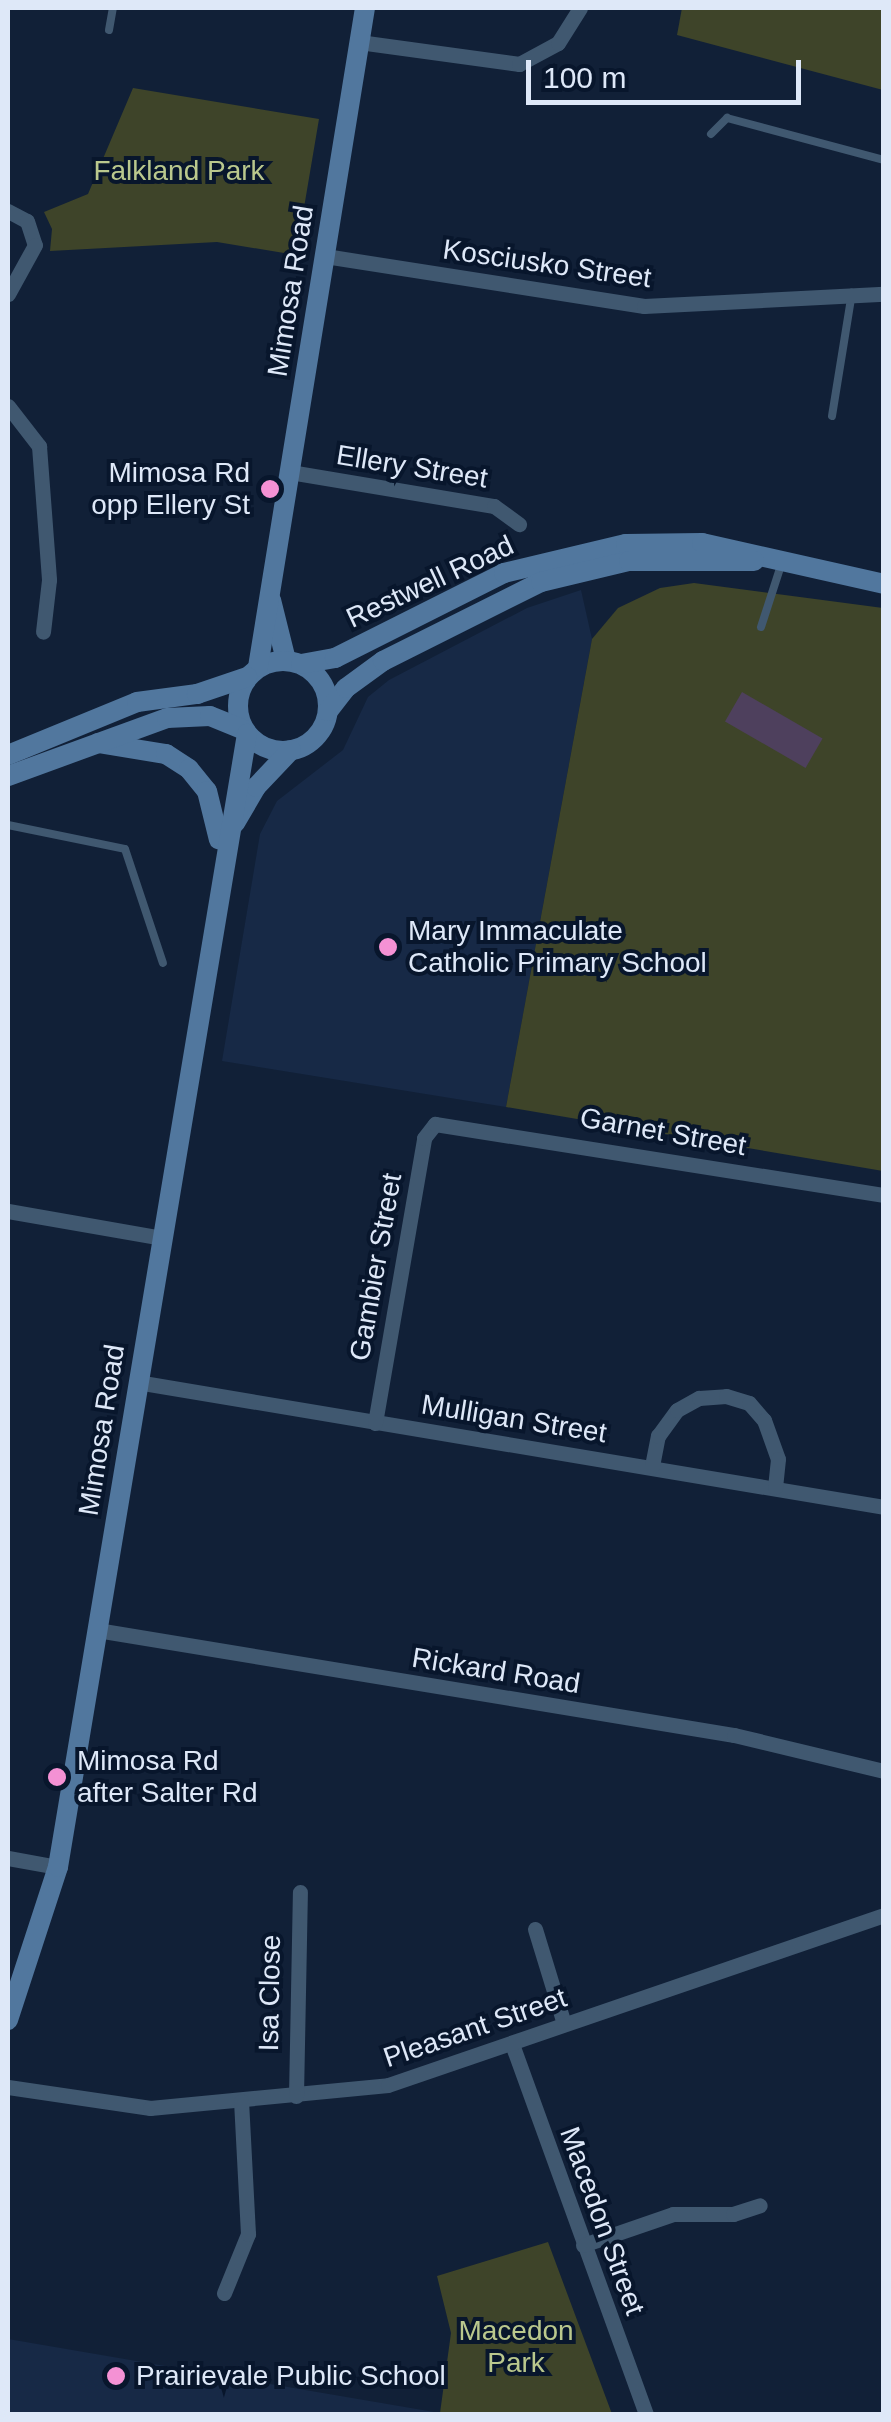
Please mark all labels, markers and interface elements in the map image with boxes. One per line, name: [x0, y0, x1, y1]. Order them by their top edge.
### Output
scale bar: [531, 40, 806, 102]
text: 100 m: [543, 61, 626, 94]
park label: Falkland Park: [93, 154, 265, 188]
street label: Mimosa Road: [261, 203, 321, 379]
street label: Kosciusko Street: [441, 233, 653, 295]
street label: Ellery Street: [334, 438, 490, 496]
place label: Mimosa Rd opp Ellery St: [91, 456, 250, 522]
marker: Mimosa Rd opp Ellery St: [259, 478, 281, 500]
street label: Restwell Road: [341, 529, 519, 635]
place label: Mary Immaculate Catholic Primary School: [408, 914, 707, 980]
marker: Mary Immaculate Catholic Primary School: [377, 936, 399, 958]
street label: Garnet Street: [577, 1101, 749, 1163]
street label: Gambier Street: [343, 1171, 409, 1363]
street label: Mimosa Road: [72, 1342, 132, 1518]
street label: Mulligan Street: [419, 1388, 609, 1450]
street label: Rickard Road: [410, 1641, 582, 1701]
place label: Mimosa Rd after Salter Rd: [77, 1744, 258, 1810]
marker: Mimosa Rd after Salter Rd: [46, 1766, 68, 1788]
street label: Isa Close: [252, 1934, 288, 2052]
street label: Pleasant Street: [379, 1981, 571, 2075]
street label: Macedon Street: [552, 2122, 652, 2320]
park label: Macedon Park: [458, 2314, 574, 2380]
place label: Prairievale Public School: [136, 2359, 446, 2393]
marker: Prairievale Public School: [105, 2365, 127, 2387]

